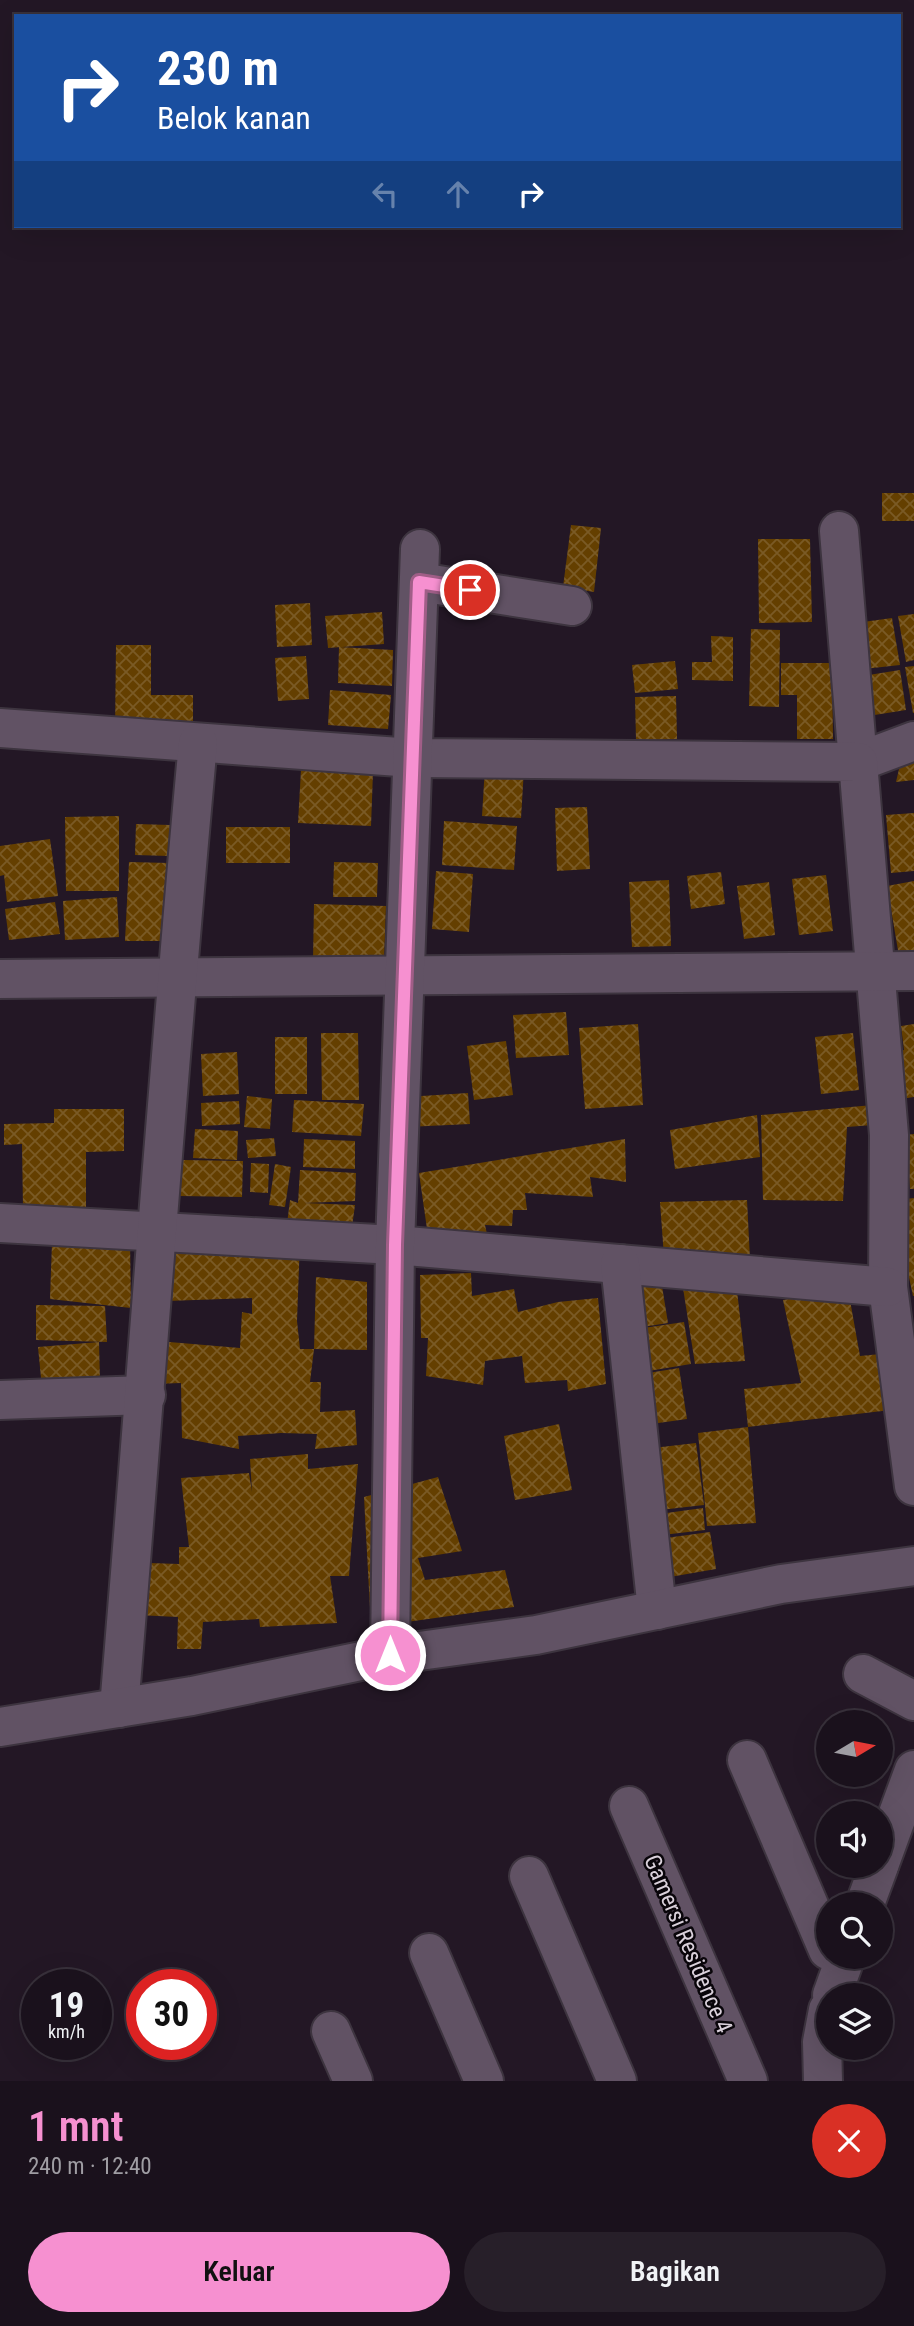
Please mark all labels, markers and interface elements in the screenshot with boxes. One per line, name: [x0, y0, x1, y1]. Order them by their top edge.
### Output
text: 230 m: [157, 40, 279, 97]
icon: right: [42, 42, 133, 133]
text: Belok kanan: [157, 99, 311, 137]
icon: left: [366, 175, 404, 213]
icon: ahead: [439, 175, 477, 213]
icon: right: [512, 175, 550, 213]
pin: [440, 560, 500, 620]
icon: arrive: [451, 571, 489, 609]
position arrow: [353, 1618, 427, 1692]
north arrow: [816, 1710, 892, 1787]
map controls: [816, 1710, 893, 2060]
button: sound: [816, 1801, 893, 1878]
street label: Gamersi Residence 4: [638, 1851, 738, 2037]
button: search: [816, 1892, 893, 1969]
speed limit sign: 30: [126, 1969, 217, 2060]
button: layers: [816, 1983, 893, 2060]
text: 19: [49, 1985, 84, 2026]
text: km/h: [48, 2021, 85, 2042]
text: 1 mnt: [28, 2102, 123, 2151]
button: close: [812, 2104, 886, 2178]
text: 240 m · 12:40: [28, 2153, 152, 2180]
button: Keluar: [28, 2232, 450, 2312]
button: Bagikan: [464, 2232, 886, 2312]

